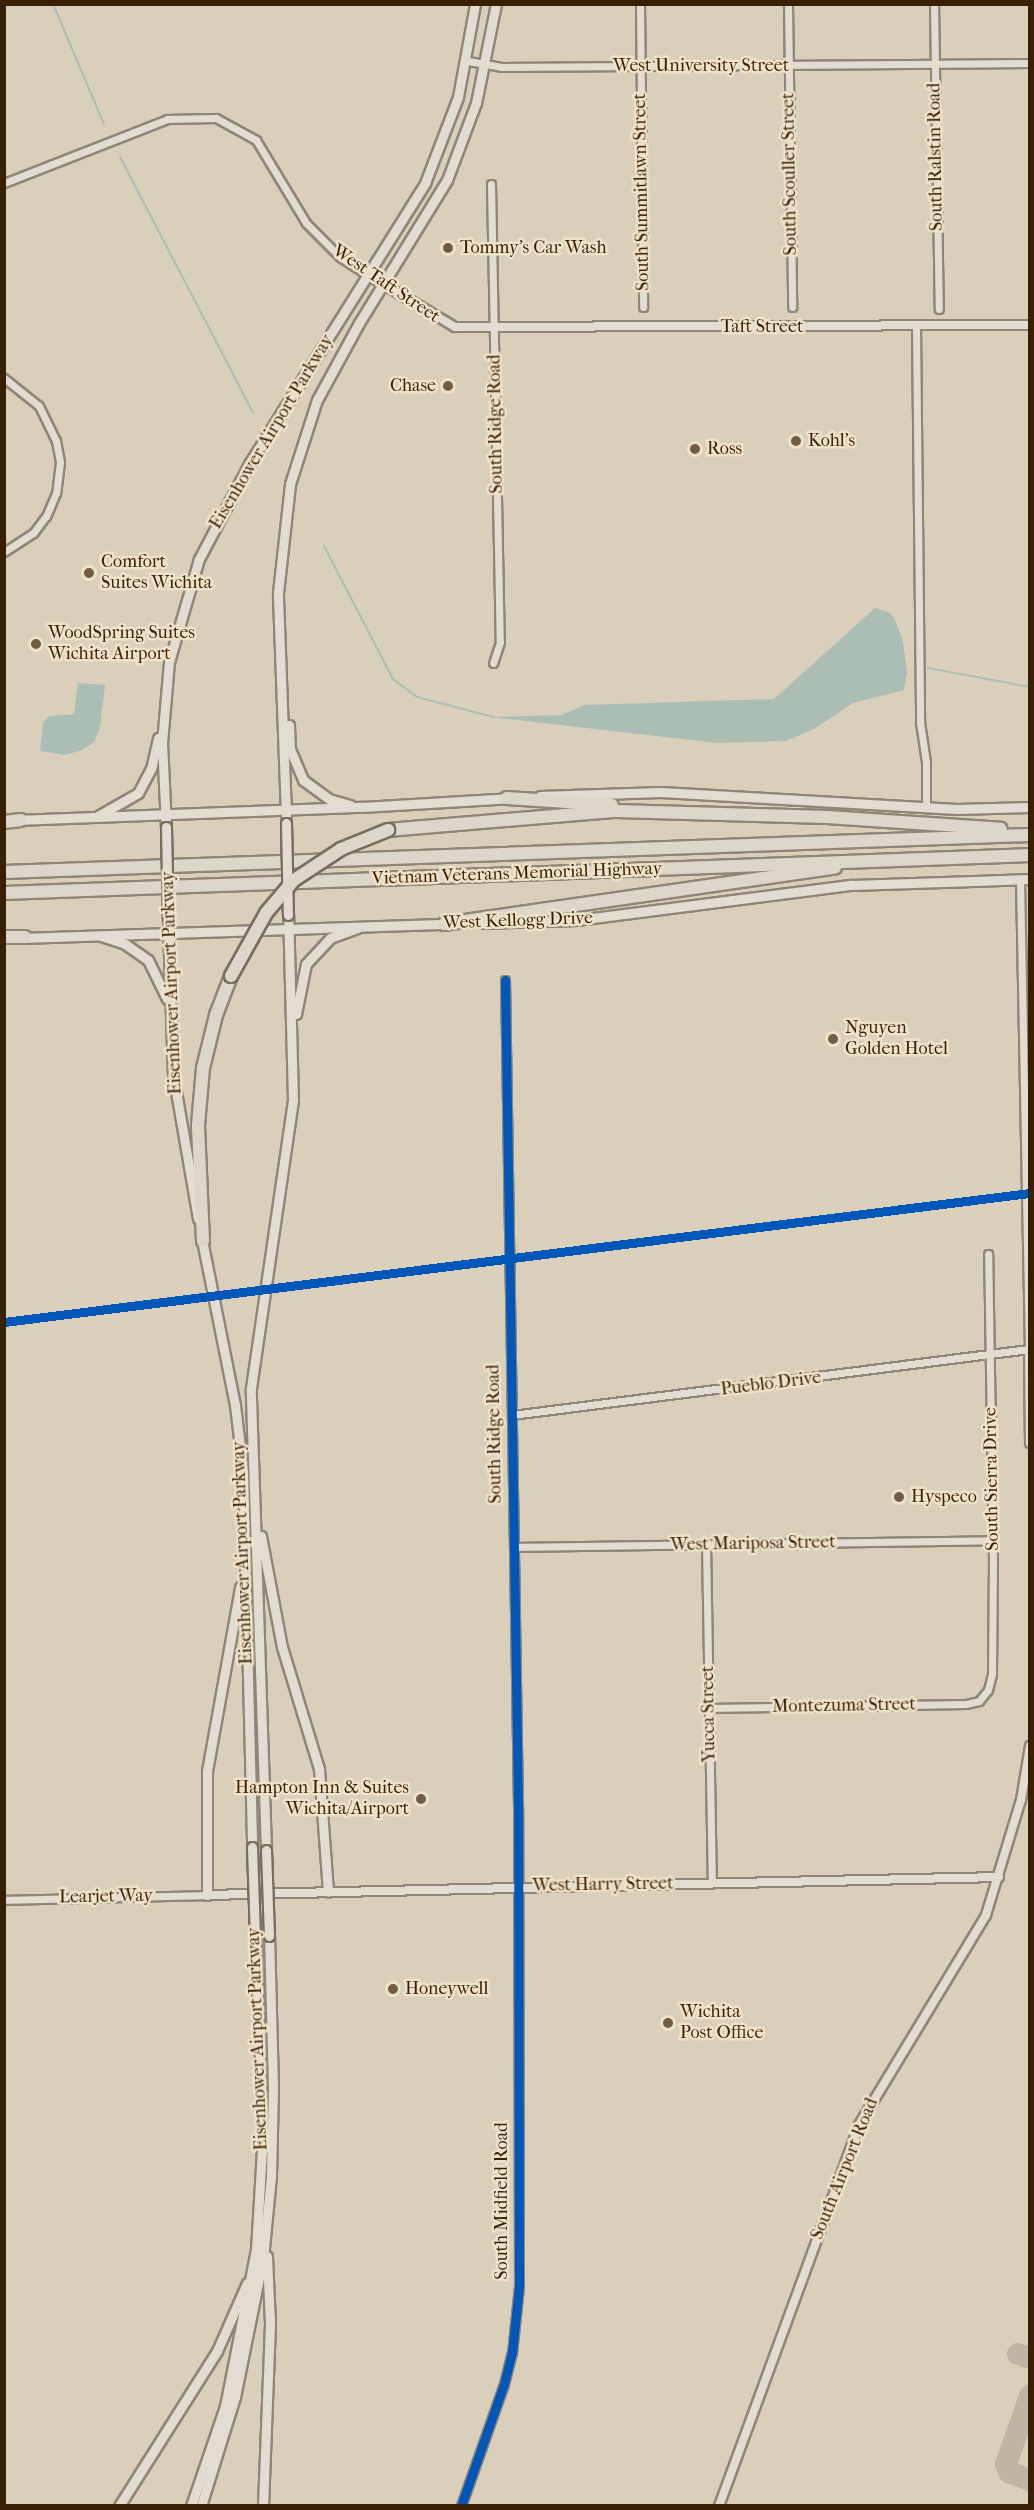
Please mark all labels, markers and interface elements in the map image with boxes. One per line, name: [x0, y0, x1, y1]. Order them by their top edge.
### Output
street label: West University Street: [613, 55, 789, 77]
street label: South Ralstin Road: [924, 83, 948, 231]
street label: South Scouller Street: [778, 92, 802, 256]
street label: South Summitlawn Street: [629, 93, 655, 291]
place label: Tommy's Car Wash: [460, 237, 607, 259]
street label: West Taft Street: [328, 240, 444, 328]
marker: Tommy's Car Wash: [441, 241, 455, 255]
street label: Taft Street: [721, 316, 803, 338]
street label: Eisenhower Airport Parkway: [205, 331, 339, 533]
street label: South Ridge Road: [484, 354, 508, 494]
place label: Chase: [390, 375, 436, 397]
marker: Chase: [441, 379, 455, 393]
place label: Kohl's: [808, 430, 855, 452]
marker: Kohl's: [789, 434, 803, 448]
place label: Ross: [707, 438, 742, 460]
marker: Ross: [688, 442, 702, 456]
place label: Comfort Suites Wichita: [101, 552, 212, 594]
marker: Comfort Suites Wichita: [82, 566, 96, 580]
place label: WoodSpring Suites Wichita Airport: [48, 623, 195, 666]
marker: WoodSpring Suites Wichita Airport: [29, 637, 43, 651]
street label: Vietnam Veterans Memorial Highway: [371, 858, 663, 890]
street label: Eisenhower Airport Parkway: [157, 871, 187, 1095]
street label: West Kellogg Drive: [443, 908, 593, 934]
place label: Nguyen Golden Hotel: [845, 1018, 948, 1060]
marker: Nguyen Golden Hotel: [826, 1032, 840, 1046]
street label: South Ridge Road: [483, 1364, 507, 1504]
street label: Pueblo Drive: [720, 1367, 822, 1401]
street label: South Sierra Drive: [980, 1407, 1004, 1551]
street label: Eisenhower Airport Parkway: [228, 1441, 258, 1665]
place label: Hyspeco: [911, 1486, 977, 1508]
marker: Hyspeco: [892, 1490, 906, 1504]
street label: West Mariposa Street: [670, 1532, 836, 1556]
street label: Yucca Street: [697, 1665, 721, 1763]
street label: Montezuma Street: [772, 1694, 916, 1718]
place label: Hampton Inn & Suites Wichita/Airport: [235, 1778, 409, 1820]
marker: Hampton Inn & Suites Wichita/Airport: [414, 1792, 428, 1806]
street label: West Harry Street: [532, 1873, 674, 1897]
street label: Learjet Way: [59, 1885, 153, 1909]
street label: Eisenhower Airport Parkway: [243, 1927, 273, 2151]
place label: Honeywell: [405, 1978, 488, 2000]
marker: Honeywell: [386, 1982, 400, 1996]
place label: Wichita Post Office: [680, 2002, 763, 2044]
marker: Wichita Post Office: [661, 2016, 675, 2030]
street label: South Airport Road: [807, 2095, 883, 2243]
street label: South Midfield Road: [491, 2122, 513, 2280]

